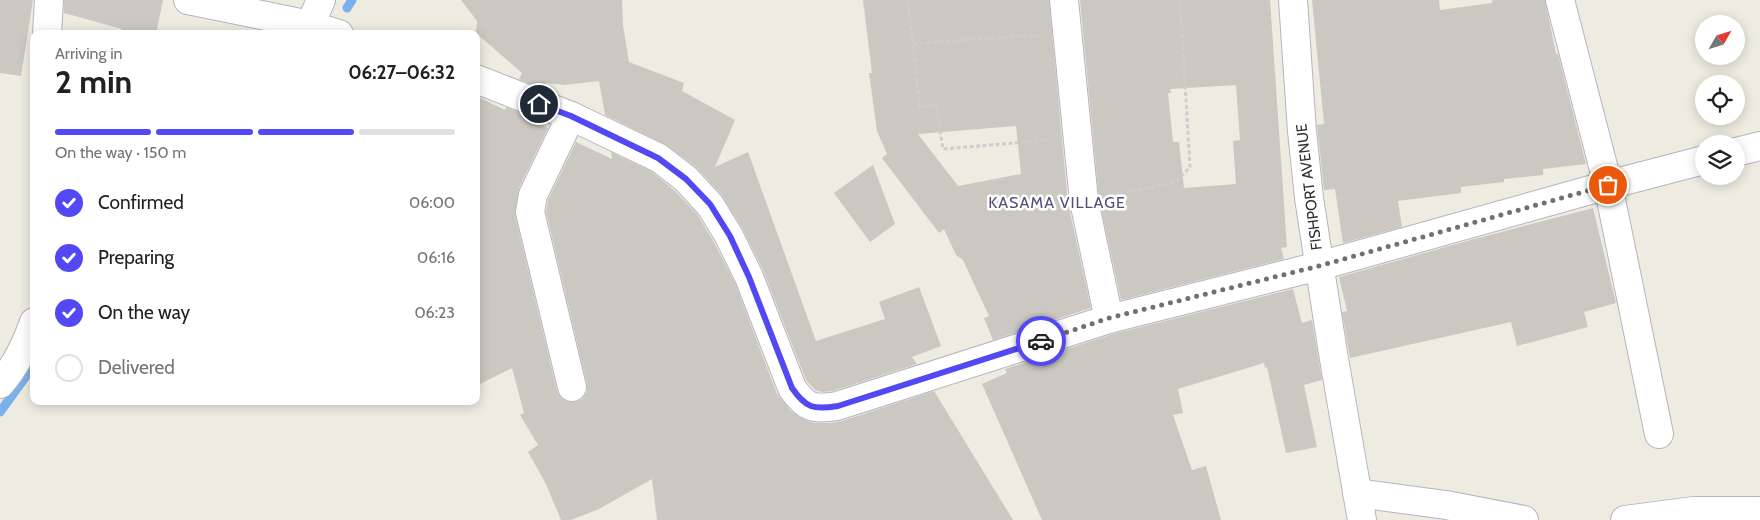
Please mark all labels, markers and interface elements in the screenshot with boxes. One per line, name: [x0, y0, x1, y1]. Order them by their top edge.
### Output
north arrow: [1695, 15, 1745, 65]
map controls: [1695, 15, 1745, 185]
text: Arriving in: [55, 44, 122, 63]
text: 06:27–06:32: [348, 61, 455, 84]
text: 2 min: [55, 62, 132, 101]
button: locate: [1695, 75, 1745, 125]
pin: [518, 83, 560, 125]
icon: home: [525, 90, 553, 118]
street label: FISHPORT AVENUE: [1292, 123, 1326, 251]
button: layers: [1695, 135, 1745, 185]
text: On the way · 150 m: [55, 143, 186, 162]
pin: [1587, 164, 1629, 206]
icon: bag: [1594, 171, 1622, 199]
icon: check: [55, 189, 83, 217]
text: Confirmed: [98, 191, 184, 214]
text: 06:00: [409, 193, 455, 212]
district label: KASAMA VILLAGE: [988, 193, 1126, 212]
icon: check: [55, 244, 83, 272]
text: Preparing: [98, 246, 174, 269]
text: 06:16: [417, 248, 455, 267]
icon: check: [55, 299, 83, 327]
text: On the way: [98, 301, 190, 324]
text: 06:23: [414, 303, 455, 322]
courier: [1016, 316, 1066, 366]
icon: car: [1027, 327, 1055, 355]
text: Delivered: [98, 356, 175, 379]

